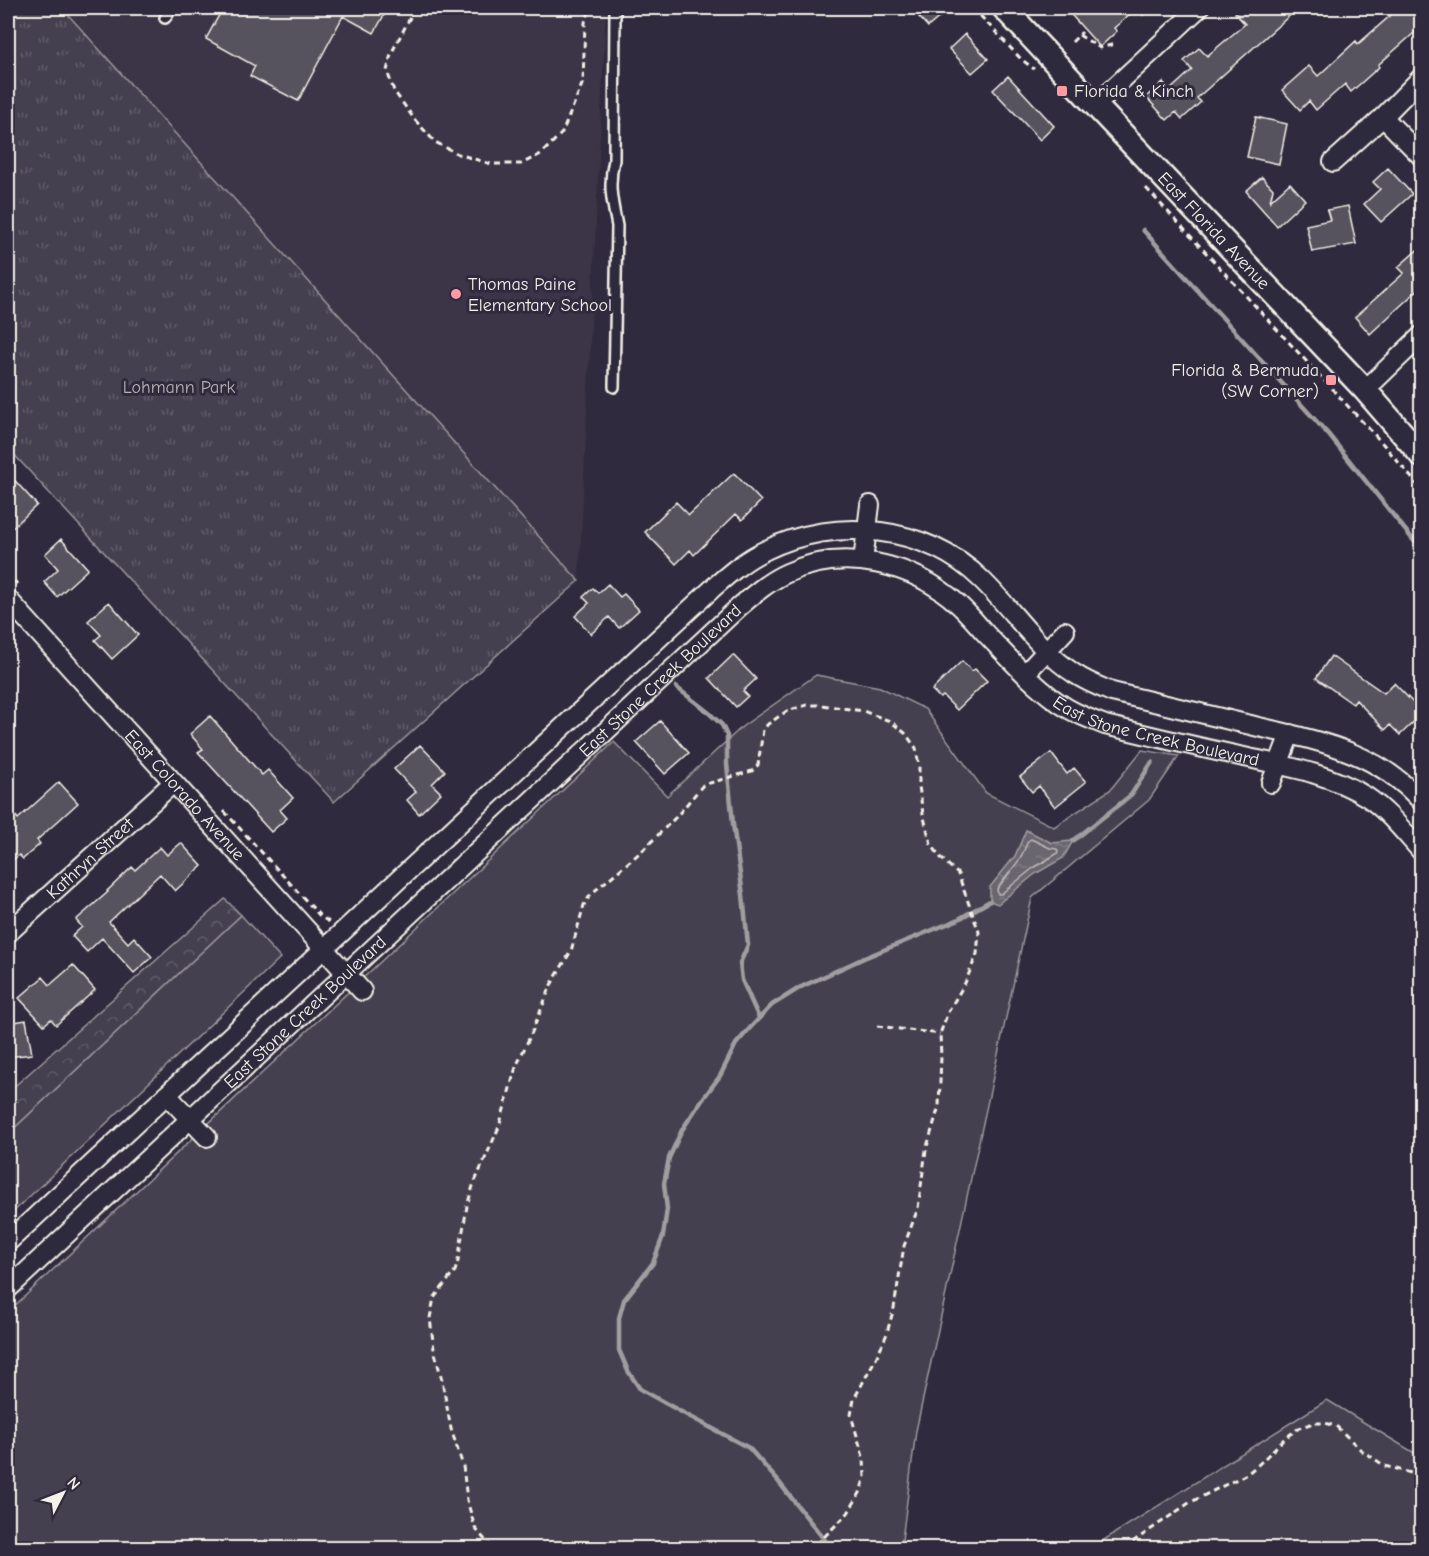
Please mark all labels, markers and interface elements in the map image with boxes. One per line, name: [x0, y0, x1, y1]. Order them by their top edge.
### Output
place label: Florida & Kinch: [1074, 81, 1194, 102]
marker: Florida & Kinch: [1055, 84, 1069, 98]
street label: East Florida Avenue: [1153, 168, 1274, 294]
place label: Thomas Paine Elementary School: [468, 274, 612, 316]
marker: Thomas Paine Elementary School: [449, 287, 463, 301]
place label: Florida & Bermuda (SW Corner): [1171, 360, 1319, 402]
marker: Florida & Bermuda (SW Corner): [1324, 373, 1338, 387]
park label: Lohmann Park: [123, 377, 235, 398]
street label: East Stone Creek Boulevard: [575, 600, 746, 762]
street label: East Stone Creek Boulevard: [1049, 692, 1261, 771]
street label: East Colorado Avenue: [120, 726, 249, 865]
street label: Kathryn Street: [43, 813, 139, 904]
street label: East Stone Creek Boulevard: [220, 932, 391, 1093]
north arrow: [33, 1463, 93, 1523]
text: N: [63, 1474, 84, 1494]

